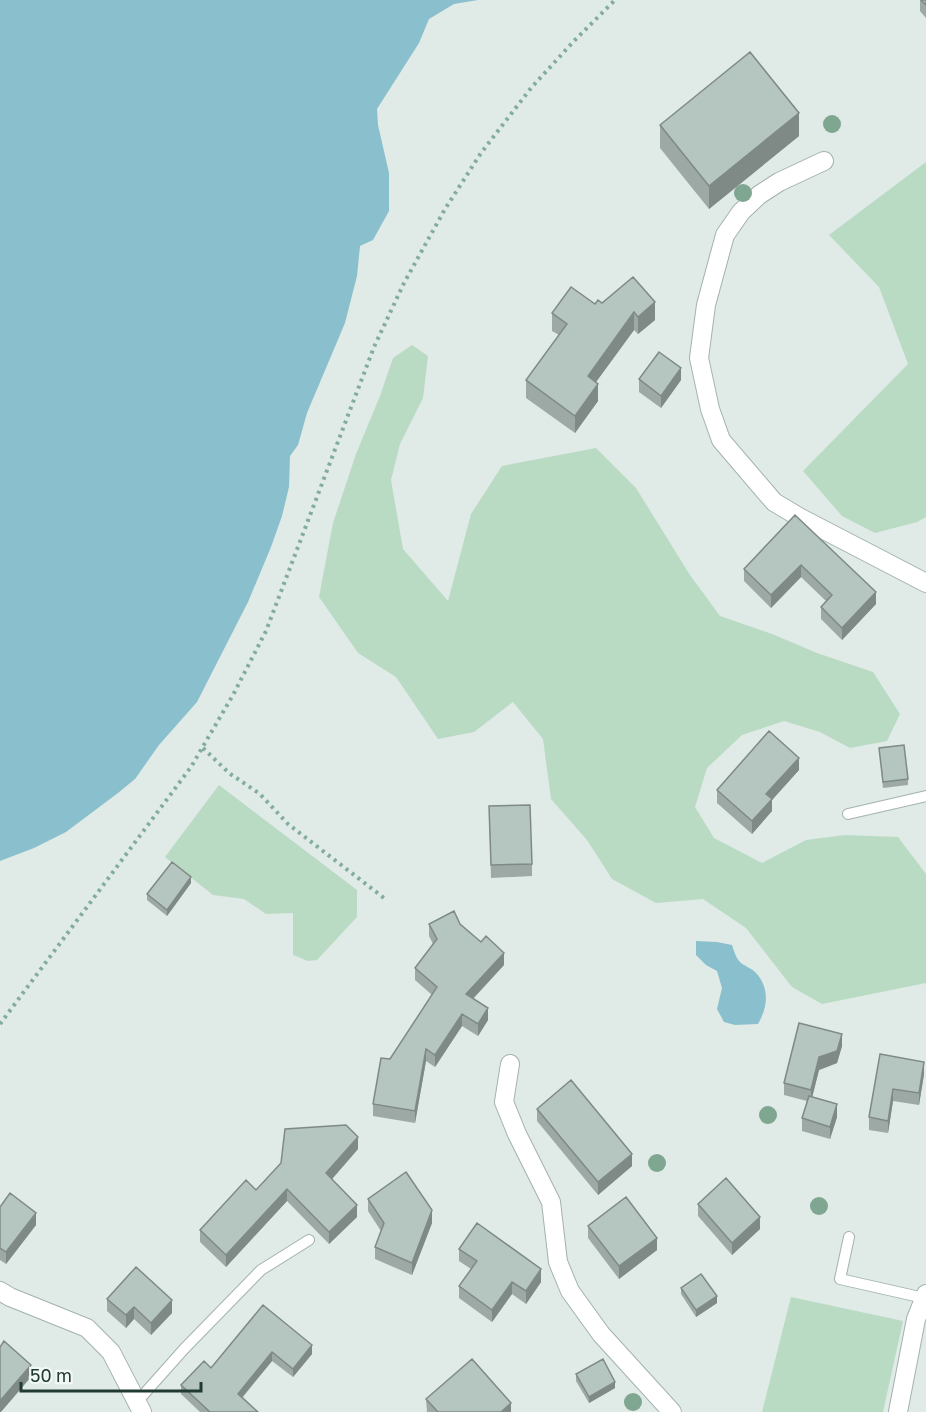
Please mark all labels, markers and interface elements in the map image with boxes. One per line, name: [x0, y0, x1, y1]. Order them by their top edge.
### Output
scale bar: [21, 1355, 201, 1393]
text: 50 m: [30, 1364, 72, 1386]

